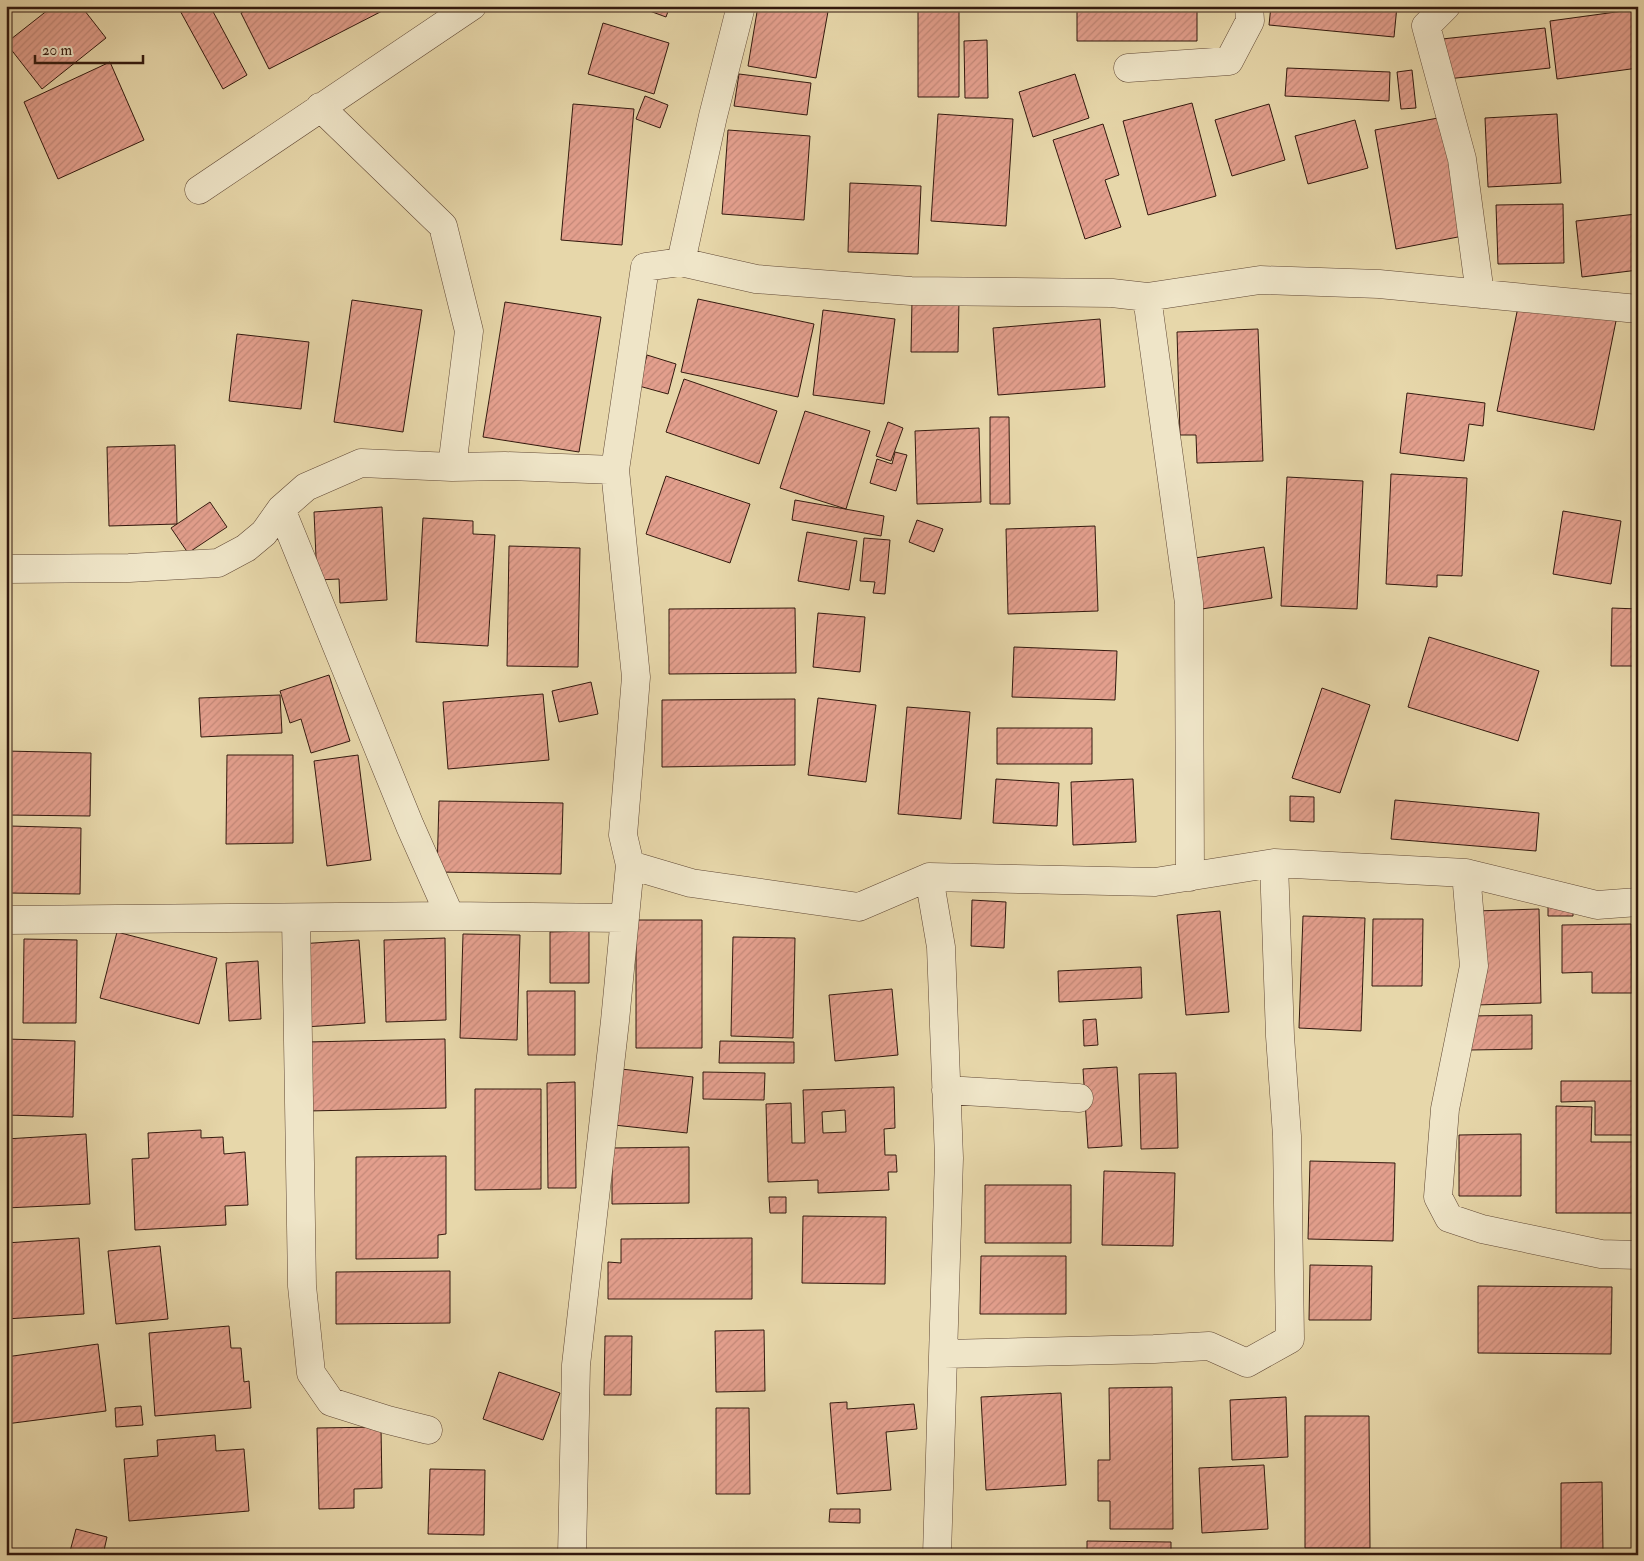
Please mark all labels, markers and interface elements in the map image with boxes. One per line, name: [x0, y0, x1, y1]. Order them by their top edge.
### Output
scale bar: [35, 32, 142, 64]
text: 20 m: [42, 41, 72, 60]

